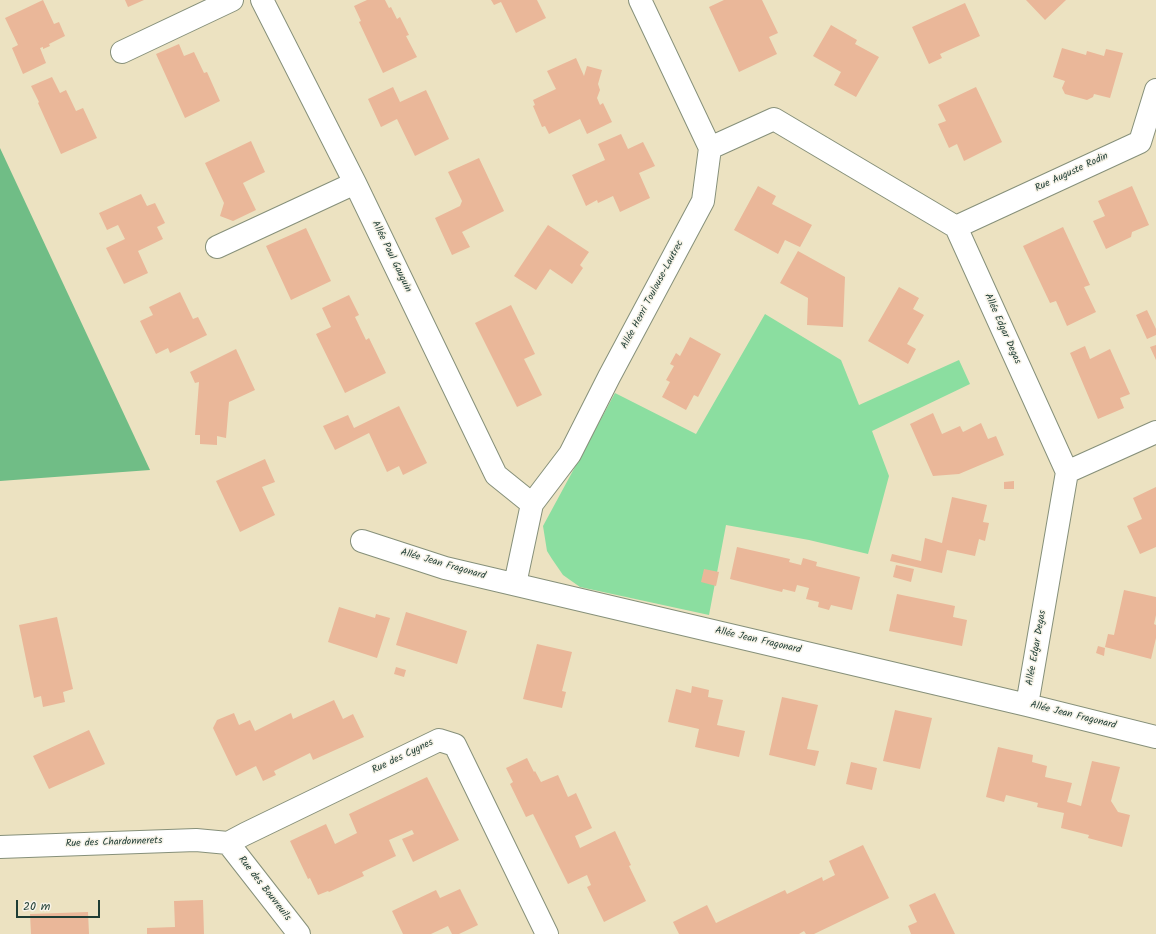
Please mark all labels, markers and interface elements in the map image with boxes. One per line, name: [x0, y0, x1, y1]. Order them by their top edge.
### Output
street label: Rue Auguste Rodin: [1034, 151, 1110, 195]
street label: Allée Paul Gauguin: [368, 219, 414, 295]
street label: Allée Henri Toulouse-Lautrec: [619, 239, 687, 351]
street label: Allée Edgar Degas: [981, 292, 1023, 366]
street label: Allée Jean Fragonard: [399, 547, 487, 583]
street label: Allée Edgar Degas: [1024, 609, 1050, 687]
street label: Allée Jean Fragonard: [714, 625, 802, 657]
street label: Allée Jean Fragonard: [1029, 700, 1117, 732]
street label: Rue des Cygnes: [371, 737, 435, 777]
street label: Rue des Chardonnerets: [65, 835, 163, 851]
street label: Rue des Bouvreuils: [235, 854, 293, 924]
scale bar: [18, 892, 102, 918]
text: 20 m: [23, 897, 50, 916]

